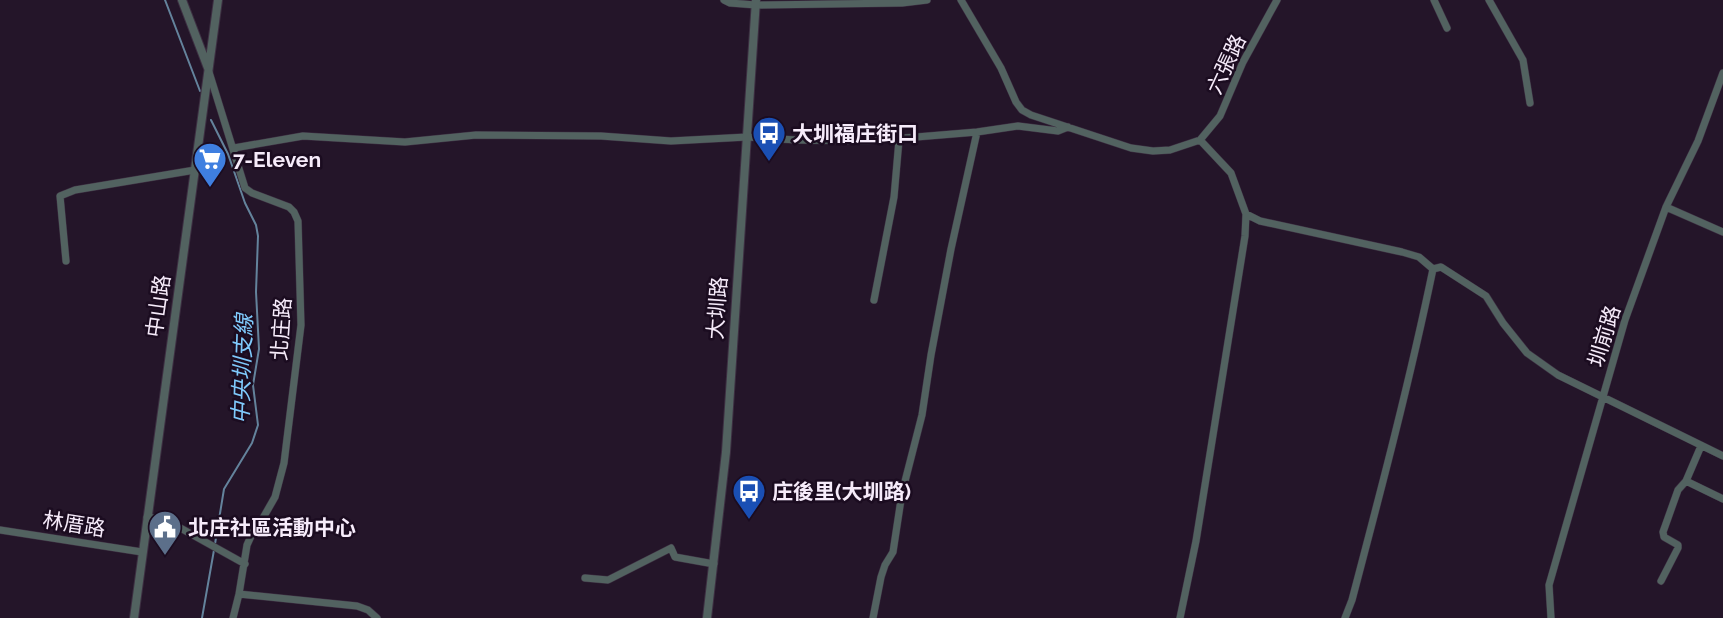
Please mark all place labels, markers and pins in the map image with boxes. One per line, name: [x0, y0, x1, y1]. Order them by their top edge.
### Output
bus stop icon: 大圳福庄街口: [751, 115, 787, 162]
place label: 大圳福庄街口: [792, 121, 918, 146]
supermarket icon: 7-Eleven: [192, 141, 228, 188]
place label: 7-Eleven: [233, 147, 321, 172]
bus stop icon: 庄後里(大圳路): [731, 473, 767, 520]
place label: 庄後里(大圳路): [772, 479, 911, 504]
public building icon: 北庄社區活動中心: [147, 509, 183, 556]
place label: 北庄社區活動中心: [188, 515, 356, 540]

